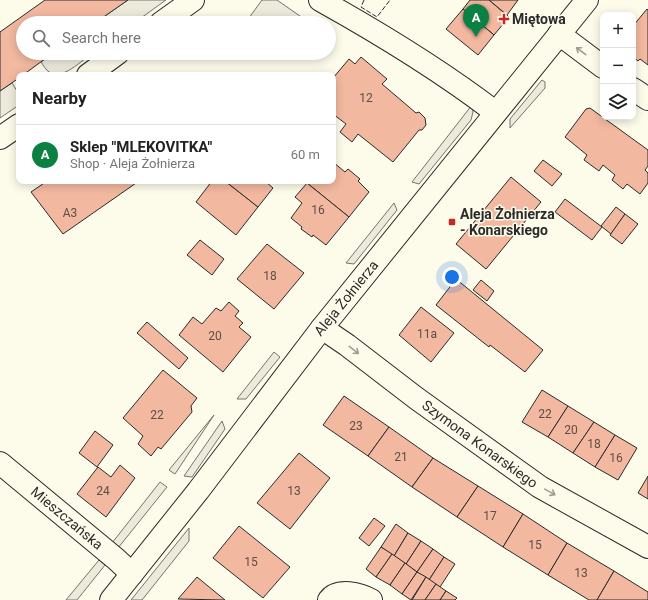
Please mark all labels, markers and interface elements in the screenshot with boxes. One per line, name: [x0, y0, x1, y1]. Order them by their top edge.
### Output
pin: A: [463, 4, 489, 37]
place label: Miętowa: [512, 11, 566, 27]
map controls: [600, 12, 636, 120]
button: +: [600, 12, 636, 48]
marker: Miętowa: [499, 14, 509, 24]
search box: [16, 16, 336, 60]
icon: search: [30, 27, 52, 49]
text: Search here: [62, 29, 141, 47]
one-way arrow: [576, 46, 587, 55]
button: −: [600, 48, 636, 84]
button: layers: [600, 84, 636, 120]
text: Nearby: [32, 88, 87, 108]
house number: 12: [359, 91, 373, 105]
text: Sklep "MLEKOVITKA": [70, 138, 212, 156]
text: A: [41, 147, 49, 162]
text: 60 m: [291, 147, 320, 162]
text: Shop · Aleja Żołnierza: [70, 156, 195, 171]
house number: 16: [311, 203, 325, 217]
house number: A3: [63, 206, 77, 220]
place label: Aleja Żołnierza - Konarskiego: [460, 206, 555, 238]
marker: Aleja Żołnierza - Konarskiego: [447, 217, 457, 227]
street label: Aleja Żołnierza: [311, 257, 381, 339]
your location: [442, 267, 462, 287]
house number: 18: [263, 269, 277, 283]
house number: 11a: [417, 327, 437, 341]
house number: 20: [208, 329, 222, 343]
one-way arrow: [348, 346, 359, 354]
street label: Szymona Konarskiego: [419, 397, 541, 491]
house number: 22: [538, 407, 552, 421]
house number: 22: [150, 408, 164, 422]
house number: 23: [349, 419, 363, 433]
house number: 20: [564, 423, 578, 437]
house number: 18: [587, 437, 601, 451]
house number: 21: [394, 450, 408, 464]
house number: 16: [609, 451, 623, 465]
street label: Mieszczańska: [28, 483, 106, 553]
house number: 24: [96, 484, 110, 498]
house number: 13: [287, 484, 301, 498]
one-way arrow: [543, 489, 555, 497]
house number: 17: [483, 509, 497, 523]
house number: 15: [528, 538, 542, 552]
house number: 15: [244, 555, 258, 569]
house number: 13: [574, 566, 588, 580]

